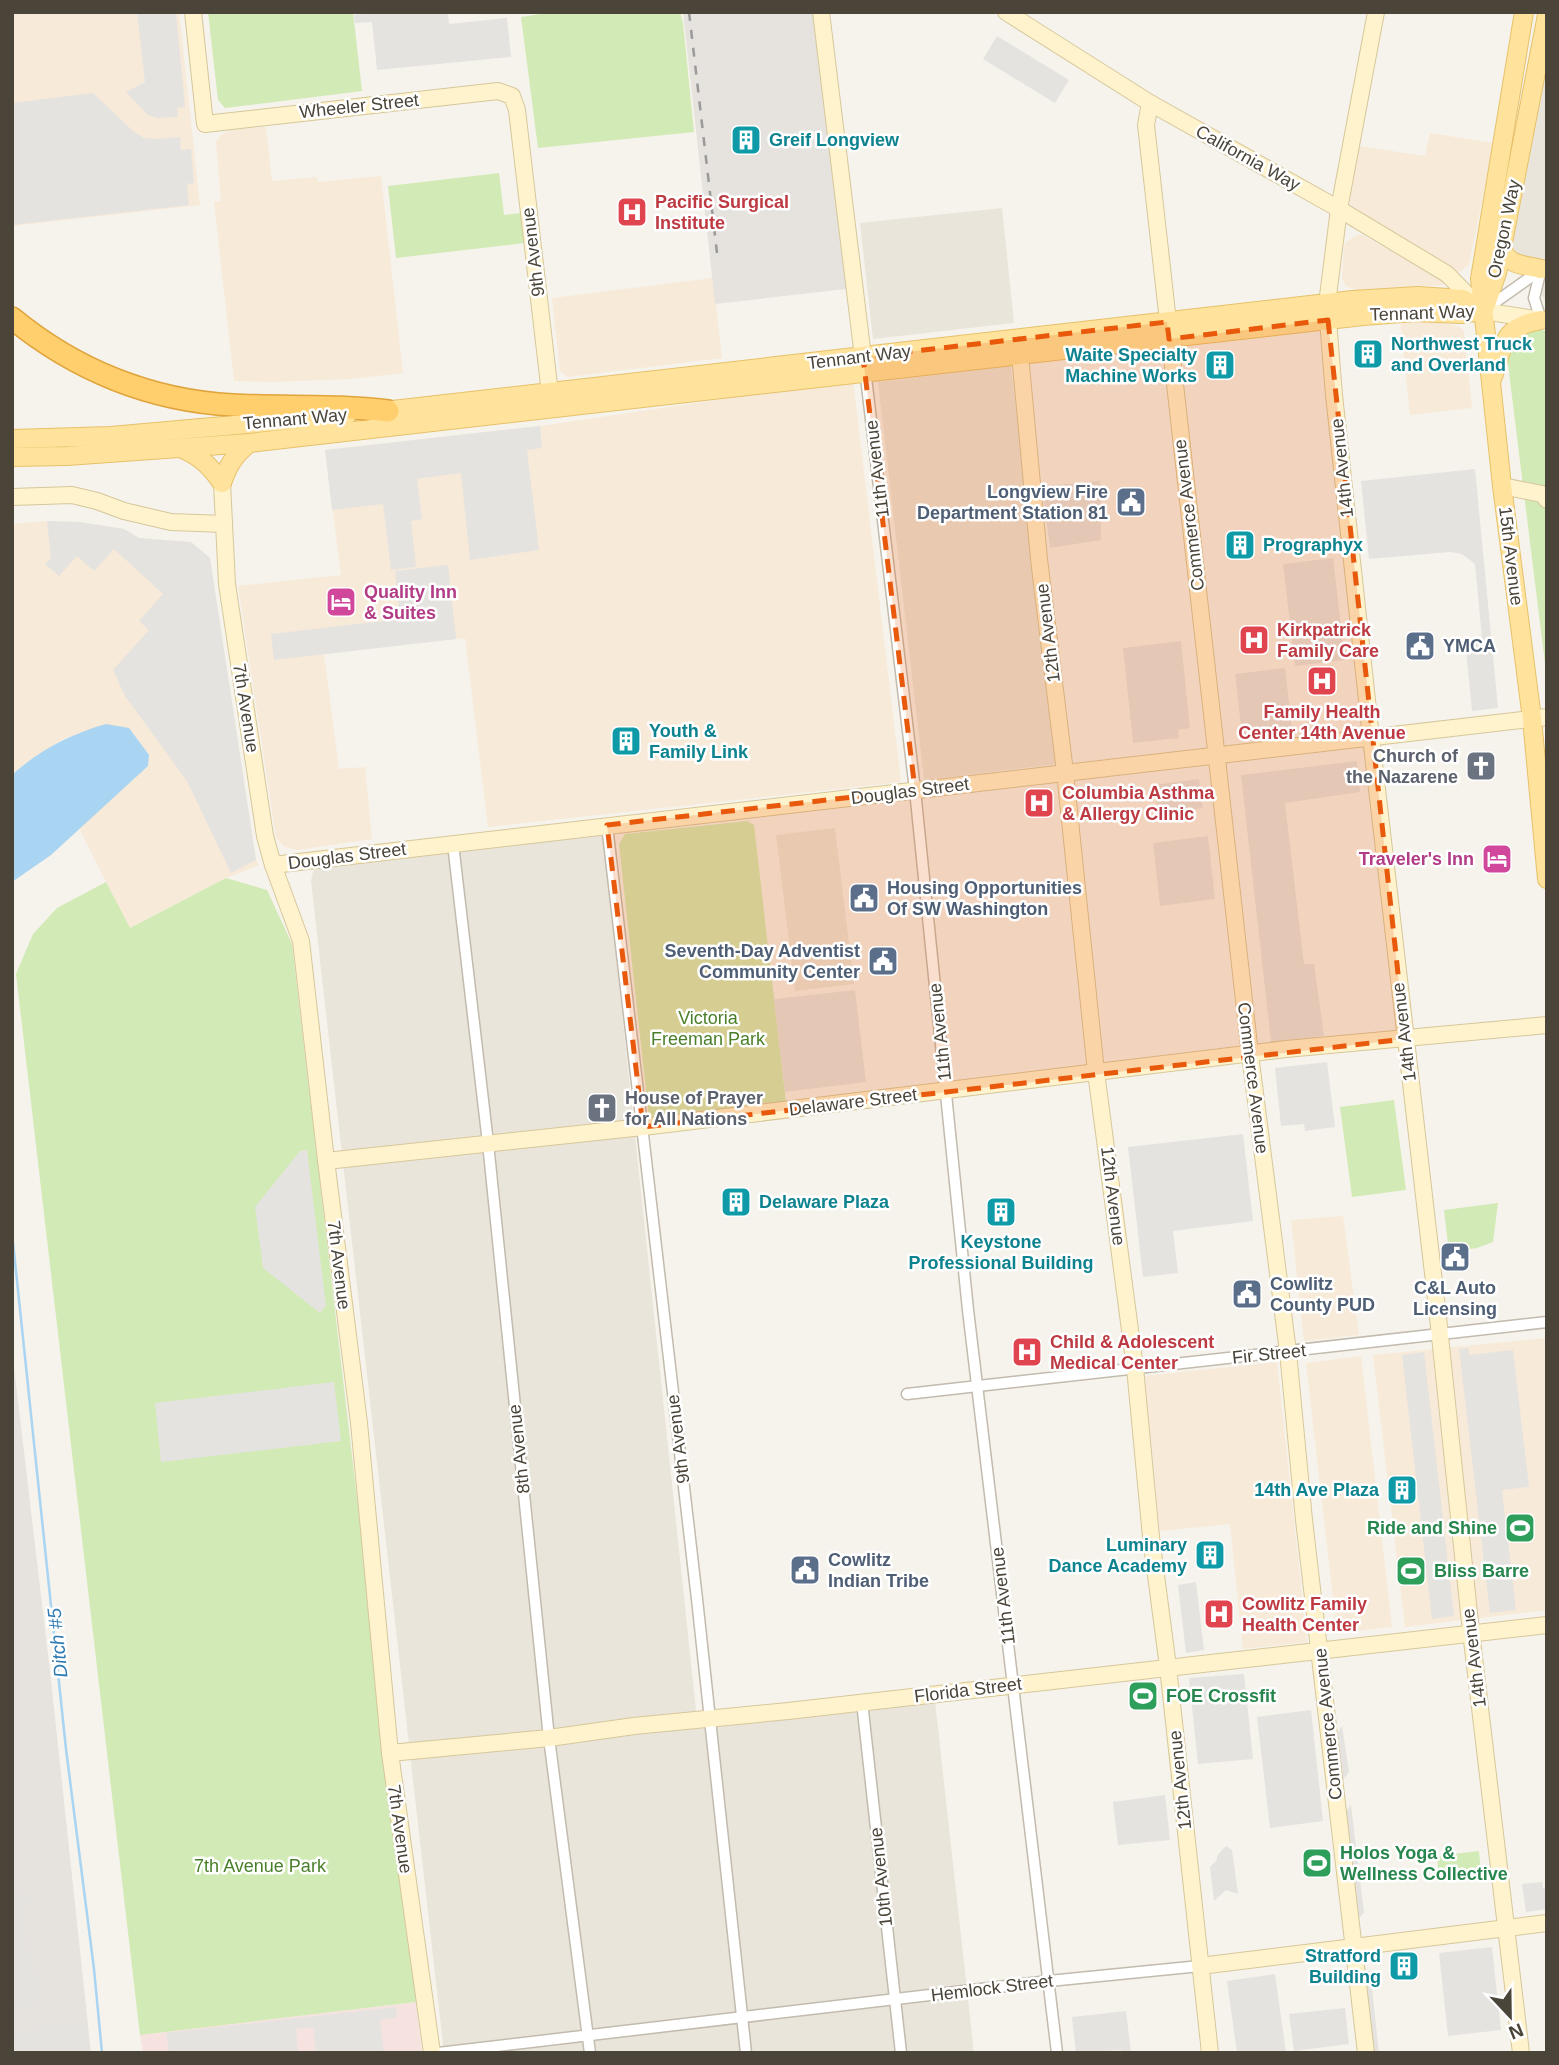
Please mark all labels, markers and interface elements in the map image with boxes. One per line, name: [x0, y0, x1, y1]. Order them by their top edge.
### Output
street label: Wheeler Street: [298, 90, 420, 122]
street label: California Way: [1192, 121, 1304, 195]
building icon: Greif Longview: [729, 123, 763, 157]
place label: Greif Longview: [769, 130, 900, 150]
street label: Oregon Way: [1484, 178, 1524, 280]
place label: Pacific Surgical Institute: [655, 192, 789, 233]
hospital icon: Pacific Surgical Institute: [615, 195, 649, 229]
street label: 9th Avenue: [518, 206, 548, 298]
street label: Tennant Way: [1369, 301, 1475, 325]
place label: Northwest Truck and Overland: [1391, 334, 1533, 375]
building icon: Northwest Truck and Overland: [1351, 337, 1385, 371]
street label: Tennant Way: [806, 341, 912, 373]
place label: Waite Specialty Machine Works: [1065, 345, 1197, 386]
building icon: Waite Specialty Machine Works: [1203, 348, 1237, 382]
street label: Tennant Way: [242, 404, 348, 434]
street label: 14th Avenue: [1327, 417, 1357, 519]
street label: 11th Avenue: [861, 419, 893, 519]
street label: Commerce Avenue: [1170, 438, 1208, 592]
place label: Longview Fire Department Station 81: [917, 482, 1108, 523]
public building icon: Longview Fire Department Station 81: [1114, 485, 1148, 519]
street label: 15th Avenue: [1495, 505, 1527, 607]
building icon: Prographyx: [1223, 528, 1257, 562]
place label: Prographyx: [1263, 535, 1363, 555]
place label: Quality Inn & Suites: [364, 582, 457, 623]
street label: 12th Avenue: [1032, 582, 1064, 684]
hotel icon: Quality Inn & Suites: [324, 585, 358, 619]
place label: Kirkpatrick Family Care: [1277, 620, 1379, 661]
hospital icon: Kirkpatrick Family Care: [1237, 623, 1271, 657]
public building icon: YMCA: [1403, 629, 1437, 663]
place label: YMCA: [1443, 636, 1496, 656]
street label: 7th Avenue: [229, 662, 263, 754]
hospital icon: Family Health Center 14th Avenue: [1305, 664, 1339, 698]
place label: Family Health Center 14th Avenue: [1238, 702, 1406, 743]
place label: Youth & Family Link: [649, 721, 749, 762]
building icon: Youth & Family Link: [609, 724, 643, 758]
place label: Church of the Nazarene: [1346, 746, 1459, 787]
church icon: Church of the Nazarene: [1464, 749, 1498, 783]
street label: Douglas Street: [850, 774, 970, 808]
place label: Columbia Asthma & Allergy Clinic: [1062, 783, 1215, 824]
hospital icon: Columbia Asthma & Allergy Clinic: [1022, 786, 1056, 820]
street label: Douglas Street: [287, 839, 407, 873]
hotel icon: Traveler's Inn: [1480, 842, 1514, 876]
place label: Traveler's Inn: [1359, 849, 1474, 869]
place label: Housing Opportunities Of SW Washington: [887, 878, 1082, 919]
public building icon: Housing Opportunities Of SW Washington: [847, 881, 881, 915]
place label: Seventh-Day Adventist Community Center: [665, 941, 860, 982]
public building icon: Seventh-Day Adventist Community Center: [866, 944, 900, 978]
street label: 14th Avenue: [1388, 981, 1420, 1083]
street label: 11th Avenue: [925, 982, 955, 1082]
street label: Commerce Avenue: [1234, 1001, 1272, 1155]
park label: Victoria Freeman Park: [651, 1008, 766, 1049]
street label: Delaware Street: [788, 1084, 918, 1120]
place label: House of Prayer for All Nations: [625, 1088, 763, 1129]
church icon: House of Prayer for All Nations: [585, 1091, 619, 1125]
street label: 12th Avenue: [1097, 1145, 1129, 1247]
building icon: Delaware Plaza: [719, 1185, 753, 1219]
place label: Delaware Plaza: [759, 1192, 890, 1212]
building icon: Keystone Professional Building: [984, 1195, 1018, 1229]
street label: 7th Avenue: [324, 1219, 354, 1311]
place label: Keystone Professional Building: [908, 1232, 1094, 1273]
public building icon: C&L Auto Licensing: [1438, 1240, 1472, 1274]
place label: Cowlitz County PUD: [1270, 1274, 1375, 1315]
public building icon: Cowlitz County PUD: [1230, 1277, 1264, 1311]
place label: C&L Auto Licensing: [1413, 1278, 1497, 1319]
place label: Child & Adolescent Medical Center: [1050, 1332, 1214, 1373]
hospital icon: Child & Adolescent Medical Center: [1010, 1335, 1044, 1369]
street label: Fir Street: [1231, 1340, 1307, 1368]
street label: 9th Avenue: [663, 1393, 693, 1485]
street label: 8th Avenue: [504, 1403, 534, 1495]
building icon: 14th Ave Plaza: [1385, 1473, 1419, 1507]
place label: 14th Ave Plaza: [1254, 1480, 1380, 1500]
sports icon: Ride and Shine: [1503, 1511, 1537, 1545]
place label: Ride and Shine: [1367, 1518, 1497, 1538]
place label: Luminary Dance Academy: [1049, 1535, 1187, 1576]
building icon: Luminary Dance Academy: [1193, 1538, 1227, 1572]
street label: 11th Avenue: [987, 1546, 1019, 1646]
place label: Cowlitz Indian Tribe: [828, 1550, 929, 1591]
public building icon: Cowlitz Indian Tribe: [788, 1553, 822, 1587]
sports icon: Bliss Barre: [1394, 1554, 1428, 1588]
place label: Bliss Barre: [1434, 1561, 1529, 1581]
place label: Cowlitz Family Health Center: [1242, 1594, 1367, 1635]
hospital icon: Cowlitz Family Health Center: [1202, 1597, 1236, 1631]
water label: Ditch #5: [43, 1607, 72, 1679]
street label: 14th Avenue: [1458, 1607, 1490, 1709]
street label: Commerce Avenue: [1310, 1647, 1346, 1801]
street label: Florida Street: [913, 1673, 1023, 1707]
sports icon: FOE Crossfit: [1126, 1679, 1160, 1713]
place label: FOE Crossfit: [1166, 1686, 1276, 1706]
street label: 12th Avenue: [1165, 1729, 1195, 1831]
street label: 7th Avenue: [384, 1783, 416, 1875]
street label: 10th Avenue: [866, 1826, 896, 1928]
place label: Holos Yoga & Wellness Collective: [1340, 1843, 1508, 1884]
sports icon: Holos Yoga & Wellness Collective: [1300, 1846, 1334, 1880]
park label: 7th Avenue Park: [194, 1856, 327, 1876]
place label: Stratford Building: [1305, 1946, 1381, 1987]
building icon: Stratford Building: [1387, 1949, 1421, 1983]
street label: Hemlock Street: [930, 1971, 1054, 2005]
north arrow: [1475, 1981, 1545, 2051]
text: N: [1506, 2019, 1526, 2044]

